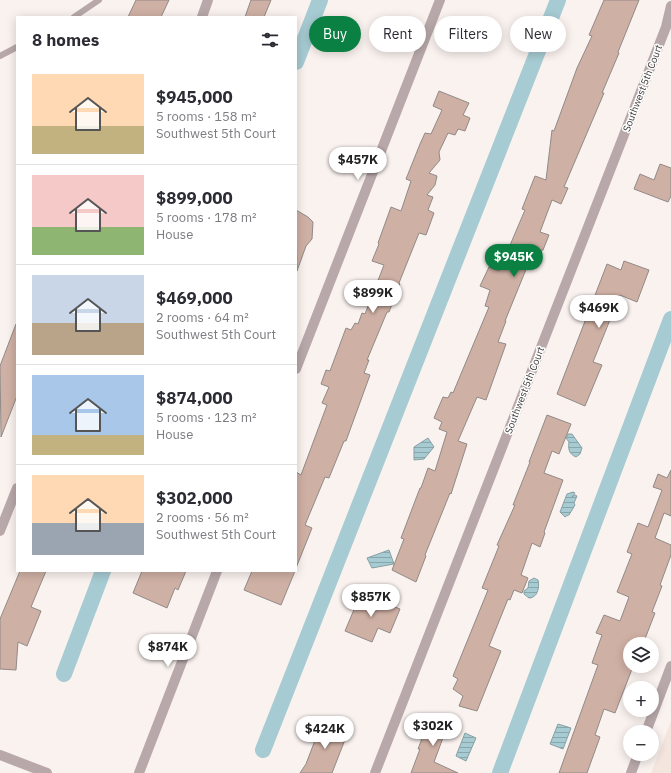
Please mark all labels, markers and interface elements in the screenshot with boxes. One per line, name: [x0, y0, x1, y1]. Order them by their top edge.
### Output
chip: Buy: [309, 16, 361, 52]
chip: Rent: [369, 16, 426, 52]
chip: Filters: [434, 16, 502, 52]
chip: New: [510, 16, 566, 52]
text: 8 homes: [32, 29, 99, 51]
icon: filters: [259, 29, 281, 51]
street label: Southwest 5th Court: [620, 42, 665, 134]
text: $945,000: [156, 86, 233, 108]
icon: home: [64, 90, 112, 138]
text: 5 rooms · 158 m²: [156, 108, 257, 125]
text: Southwest 5th Court: [156, 125, 276, 142]
pin: $457K: [330, 147, 386, 181]
text: $457K: [338, 151, 378, 168]
text: $899,000: [156, 187, 233, 209]
icon: home: [64, 191, 112, 239]
text: 5 rooms · 178 m²: [156, 209, 257, 226]
text: House: [156, 226, 193, 243]
pin: $945K: [486, 244, 542, 278]
text: $945K: [494, 248, 534, 265]
pin: $899K: [345, 280, 401, 314]
text: $899K: [353, 284, 393, 301]
text: $469,000: [156, 287, 233, 309]
icon: home: [64, 291, 112, 339]
pin: $469K: [571, 295, 627, 329]
text: $469K: [579, 299, 619, 316]
text: 2 rooms · 64 m²: [156, 309, 249, 326]
text: Southwest 5th Court: [156, 326, 276, 343]
street label: Southwest 5th Court: [502, 344, 547, 436]
text: $874,000: [156, 387, 233, 409]
icon: home: [64, 391, 112, 439]
text: 5 rooms · 123 m²: [156, 409, 257, 426]
text: House: [156, 426, 193, 443]
text: $302,000: [156, 487, 233, 509]
icon: home: [64, 491, 112, 539]
text: 2 rooms · 56 m²: [156, 509, 249, 526]
text: Southwest 5th Court: [156, 526, 276, 543]
pin: $857K: [343, 584, 399, 618]
text: $857K: [351, 588, 391, 605]
pin: $874K: [140, 634, 196, 668]
map controls: [623, 637, 659, 761]
button: layers: [623, 637, 659, 673]
text: $874K: [148, 638, 188, 655]
button: +: [623, 681, 659, 717]
pin: $302K: [405, 713, 461, 747]
pin: $424K: [297, 716, 353, 750]
text: $302K: [413, 717, 453, 734]
text: $424K: [305, 720, 345, 737]
button: −: [623, 725, 659, 761]

